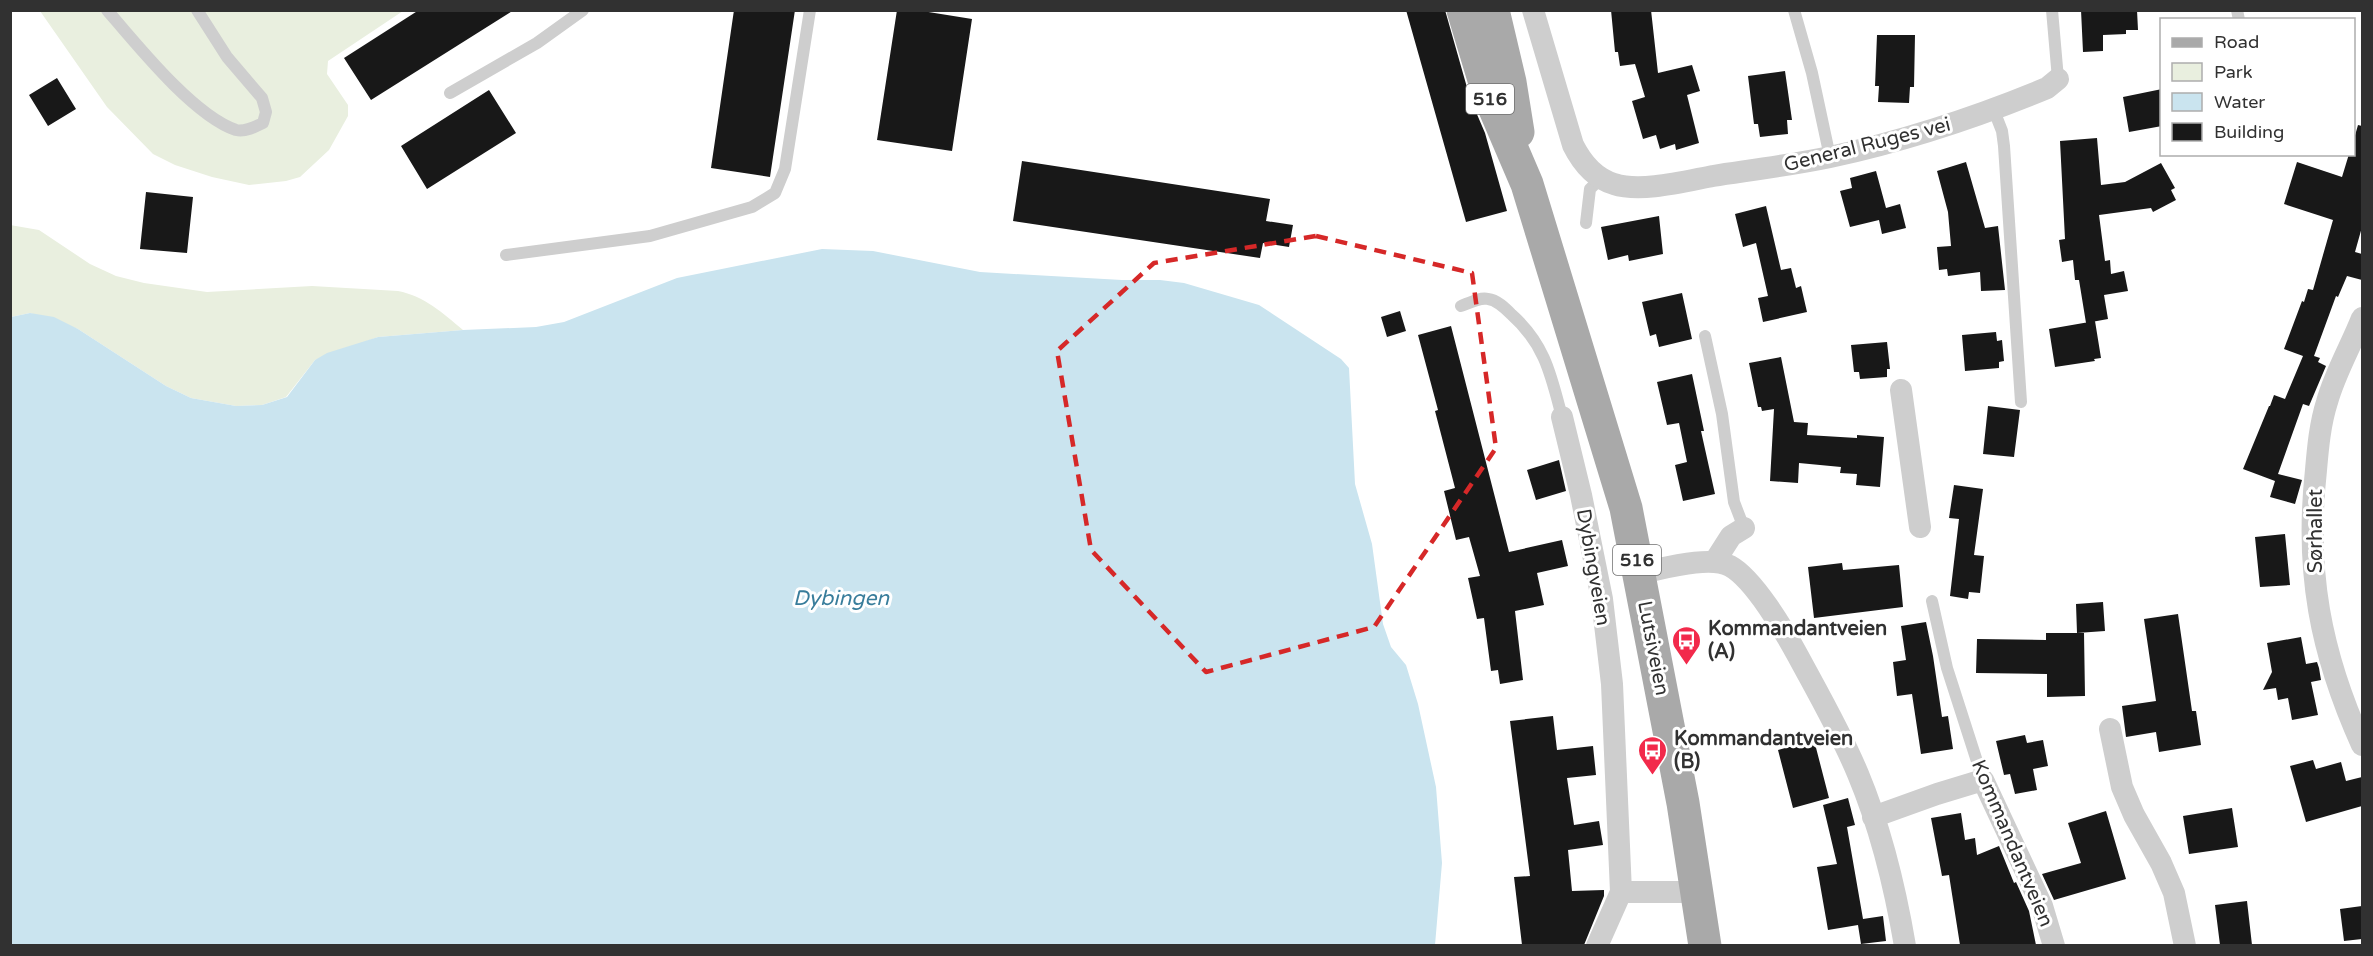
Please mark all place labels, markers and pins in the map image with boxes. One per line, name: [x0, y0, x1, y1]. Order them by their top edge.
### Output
place label: Kommandantveien (A): [1708, 617, 1887, 664]
bus stop icon: Kommandantveien (A): [1671, 624, 1703, 666]
place label: Kommandantveien (B): [1674, 727, 1853, 774]
bus stop icon: Kommandantveien (B): [1637, 734, 1669, 776]

